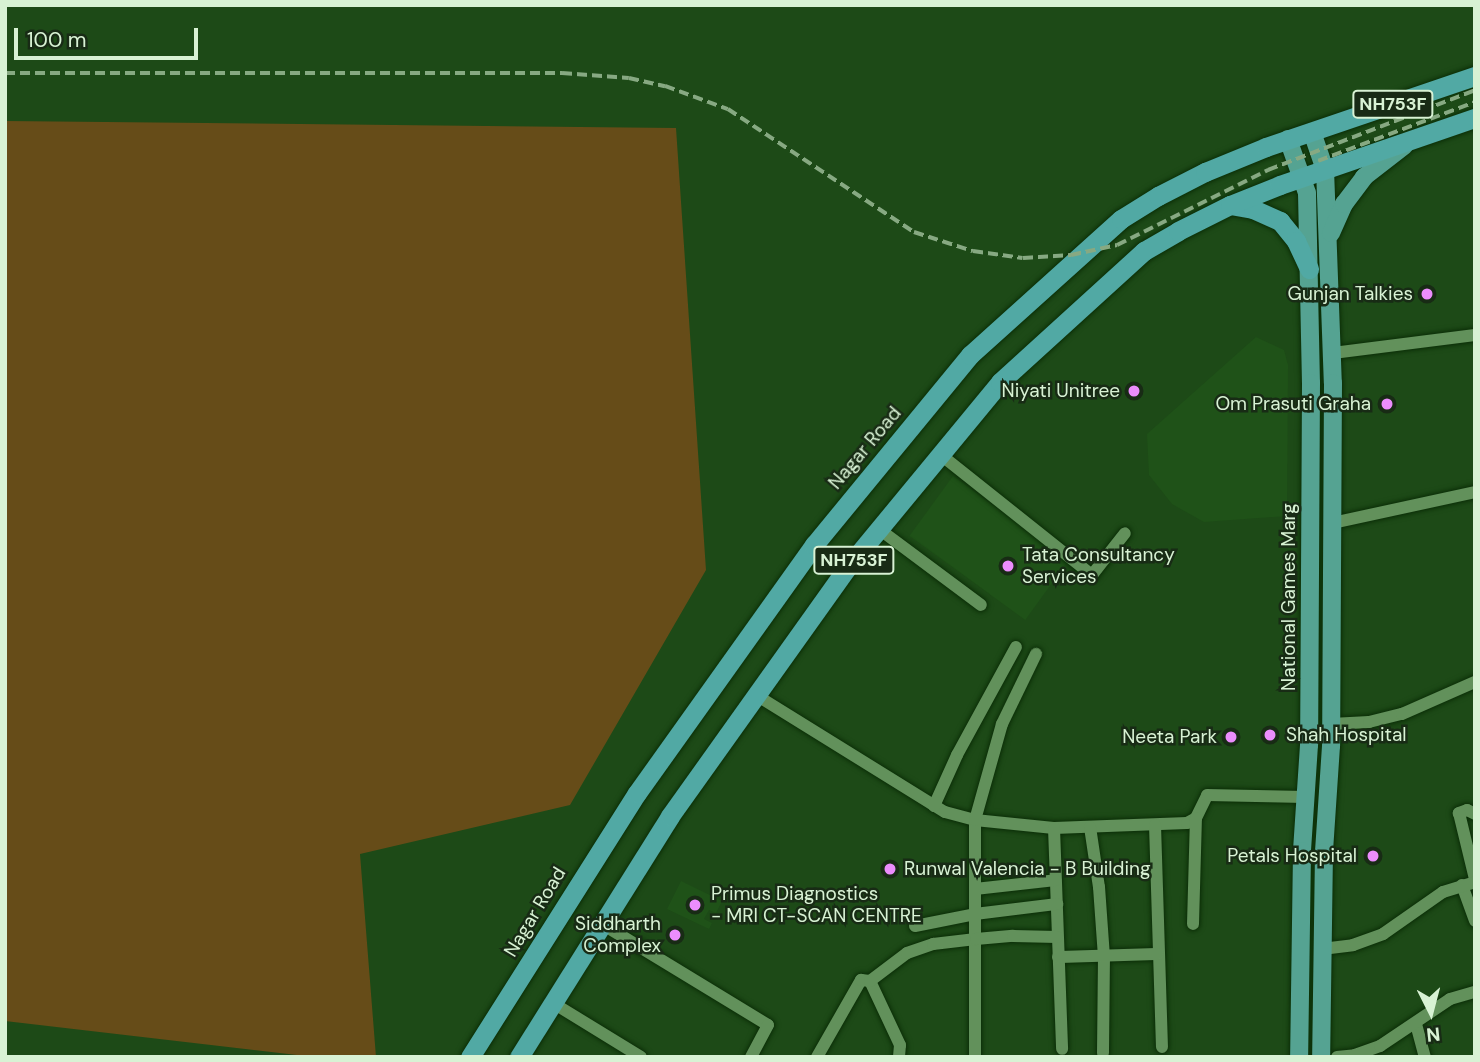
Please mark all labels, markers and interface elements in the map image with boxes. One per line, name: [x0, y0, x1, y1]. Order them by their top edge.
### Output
scale bar: [18, 14, 201, 58]
text: 100 m: [27, 26, 87, 54]
road number: NH753F: [1351, 90, 1435, 119]
place label: Gunjan Talkies: [1288, 283, 1413, 305]
marker: Gunjan Talkies: [1419, 286, 1435, 302]
place label: Niyati Unitree: [1002, 380, 1120, 402]
marker: Niyati Unitree: [1126, 383, 1142, 399]
place label: Om Prasuti Graha: [1215, 393, 1371, 415]
marker: Om Prasuti Graha: [1377, 394, 1397, 414]
street label: Nagar Road: [824, 402, 906, 494]
street label: National Games Marg: [1278, 503, 1300, 691]
place label: Tata Consultancy Services: [1022, 544, 1175, 588]
road number: NH753F: [812, 546, 896, 574]
marker: Tata Consultancy Services: [1000, 558, 1016, 574]
place label: Shah Hospital: [1286, 724, 1406, 746]
marker: Shah Hospital: [1260, 725, 1280, 745]
place label: Neeta Park: [1122, 726, 1217, 748]
marker: Neeta Park: [1223, 729, 1239, 745]
place label: Petals Hospital: [1227, 845, 1357, 867]
marker: Petals Hospital: [1363, 846, 1383, 866]
place label: Runwal Valencia - B Building: [904, 858, 1151, 880]
marker: Runwal Valencia - B Building: [882, 861, 898, 877]
street label: Nagar Road: [499, 863, 571, 961]
place label: Primus Diagnostics - MRI CT-SCAN CENTRE: [711, 883, 922, 927]
marker: Primus Diagnostics - MRI CT-SCAN CENTRE: [685, 895, 705, 915]
place label: Siddharth Complex: [575, 913, 661, 957]
marker: Siddharth Complex: [667, 927, 683, 943]
north arrow: [1396, 978, 1466, 1048]
text: N: [1425, 1021, 1441, 1048]

